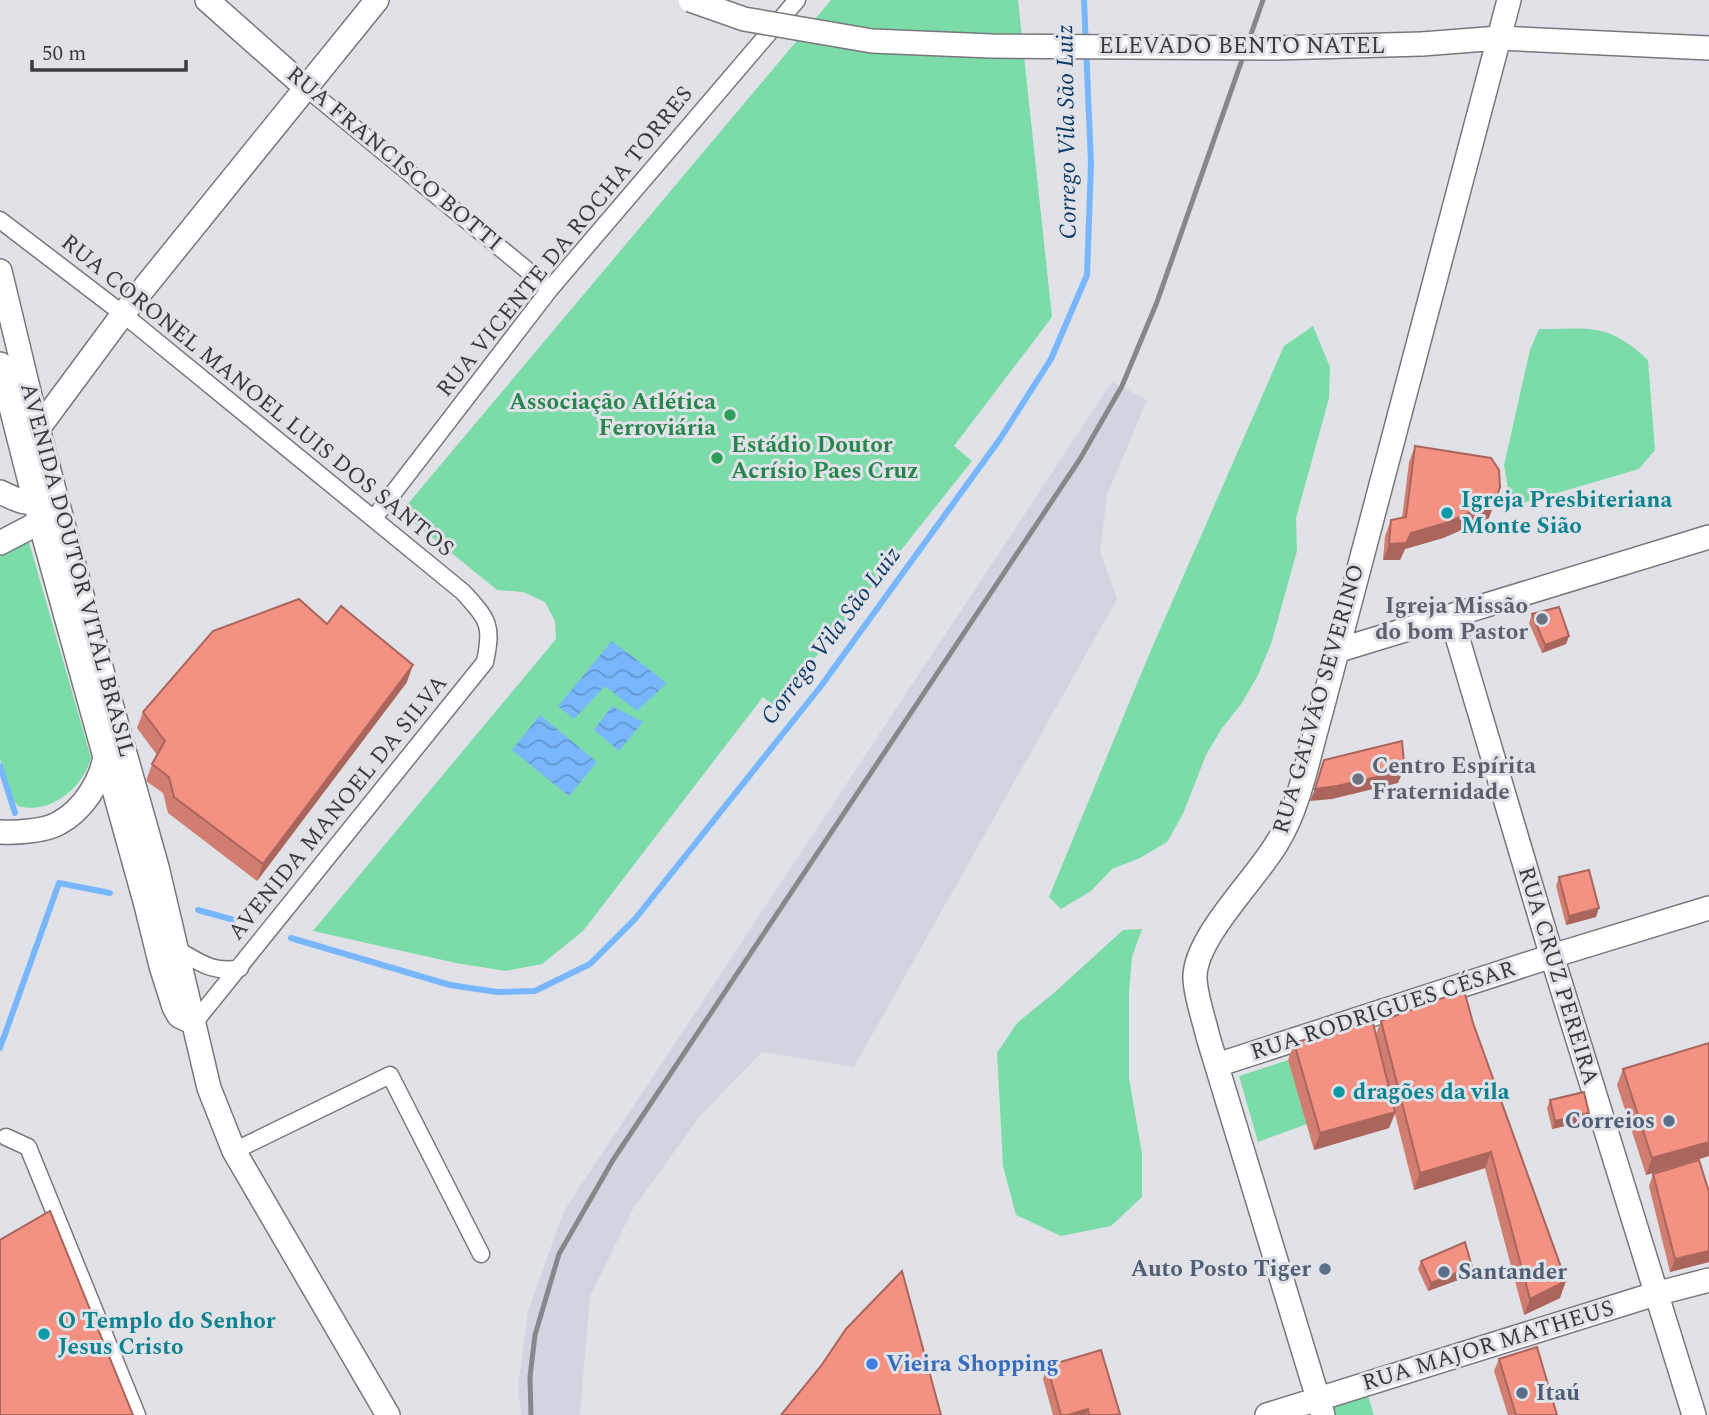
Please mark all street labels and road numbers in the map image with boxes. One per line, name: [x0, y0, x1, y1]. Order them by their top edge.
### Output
street label: ELEVADO BENTO NATEL: [1099, 29, 1385, 64]
street label: RUA FRANCISCO BOTTI: [278, 58, 510, 260]
street label: RUA VICENTE DA ROCHA TORRES: [428, 79, 702, 405]
street label: RUA CORONEL MANOEL LUIS DOS SANTOS: [53, 226, 461, 566]
street label: AVENIDA DOUTOR VITAL BRASIL: [10, 379, 144, 761]
street label: RUA GALVÃO SEVERINO: [1264, 560, 1374, 838]
street label: AVENIDA MANOEL DA SILVA: [220, 668, 456, 948]
street label: RUA CRUZ PEREIRA: [1508, 862, 1608, 1090]
street label: RUA RODRIGUES CÉSAR: [1246, 951, 1521, 1070]
street label: RUA MAJOR MATHEUS: [1358, 1291, 1618, 1401]

